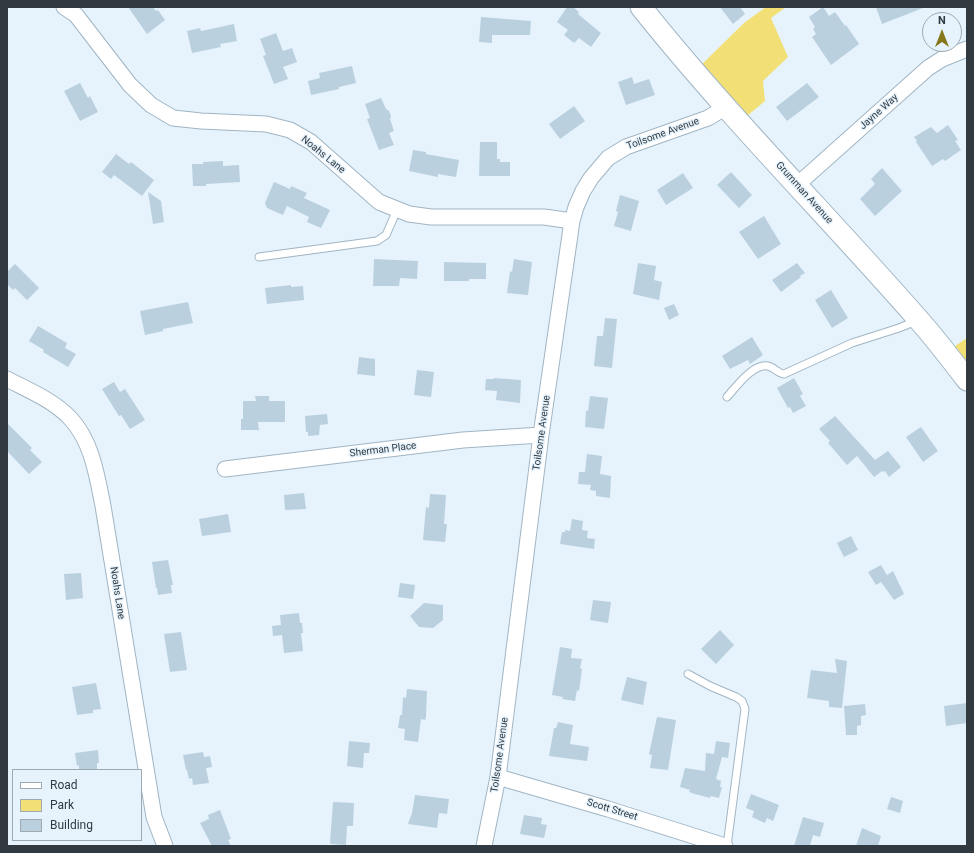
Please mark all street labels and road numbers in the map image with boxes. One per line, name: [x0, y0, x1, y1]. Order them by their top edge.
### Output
street label: Jayne Way: [857, 92, 901, 132]
street label: Toilsome Avenue: [625, 115, 701, 153]
street label: Noahs Lane: [299, 134, 347, 176]
street label: Grumman Avenue: [773, 159, 835, 227]
street label: Toilsome Avenue: [531, 394, 553, 472]
street label: Sherman Place: [349, 440, 417, 460]
street label: Noahs Lane: [107, 566, 127, 620]
street label: Toilsome Avenue: [489, 716, 511, 794]
street label: Scott Street: [585, 797, 639, 823]

